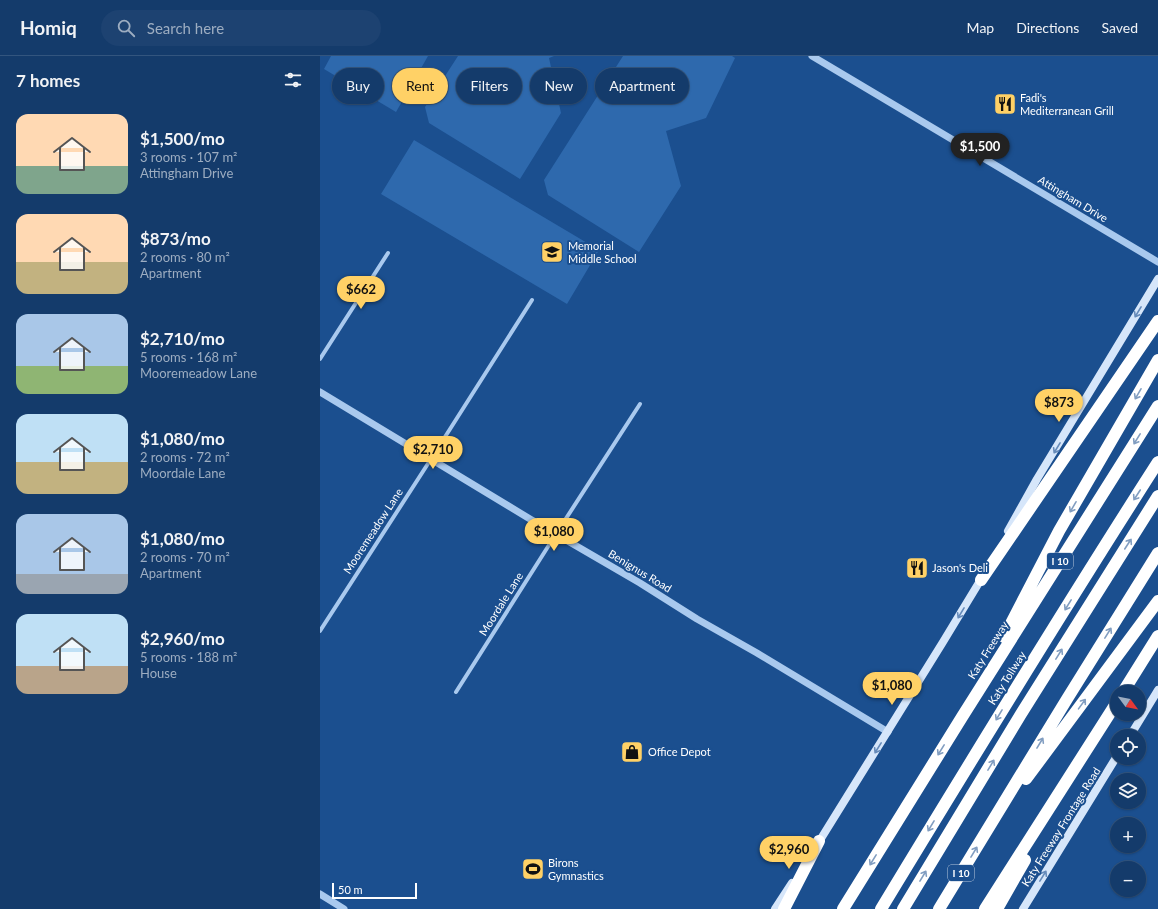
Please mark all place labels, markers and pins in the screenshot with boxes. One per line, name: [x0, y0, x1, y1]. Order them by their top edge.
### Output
restaurant icon: Fadi's Mediterranean Grill: [992, 91, 1018, 117]
place label: Fadi's Mediterranean Grill: [1020, 91, 1114, 117]
pin: $1,500: [947, 133, 1013, 167]
school or university icon: Memorial Middle School: [539, 239, 565, 265]
place label: Memorial Middle School: [568, 239, 637, 265]
pin: $662: [337, 276, 385, 310]
pin: $873: [1035, 389, 1083, 423]
pin: $2,710: [400, 436, 466, 470]
pin: $1,080: [521, 518, 587, 552]
restaurant icon: Jason's Deli: [904, 555, 930, 581]
place label: Jason's Deli: [932, 561, 988, 574]
pin: $1,080: [859, 672, 925, 706]
shop icon: Office Depot: [619, 739, 645, 765]
place label: Office Depot: [648, 745, 711, 758]
pin: $2,960: [756, 836, 822, 870]
sports icon: Birons Gymnastics: [520, 856, 546, 882]
place label: Birons Gymnastics: [548, 856, 604, 882]

